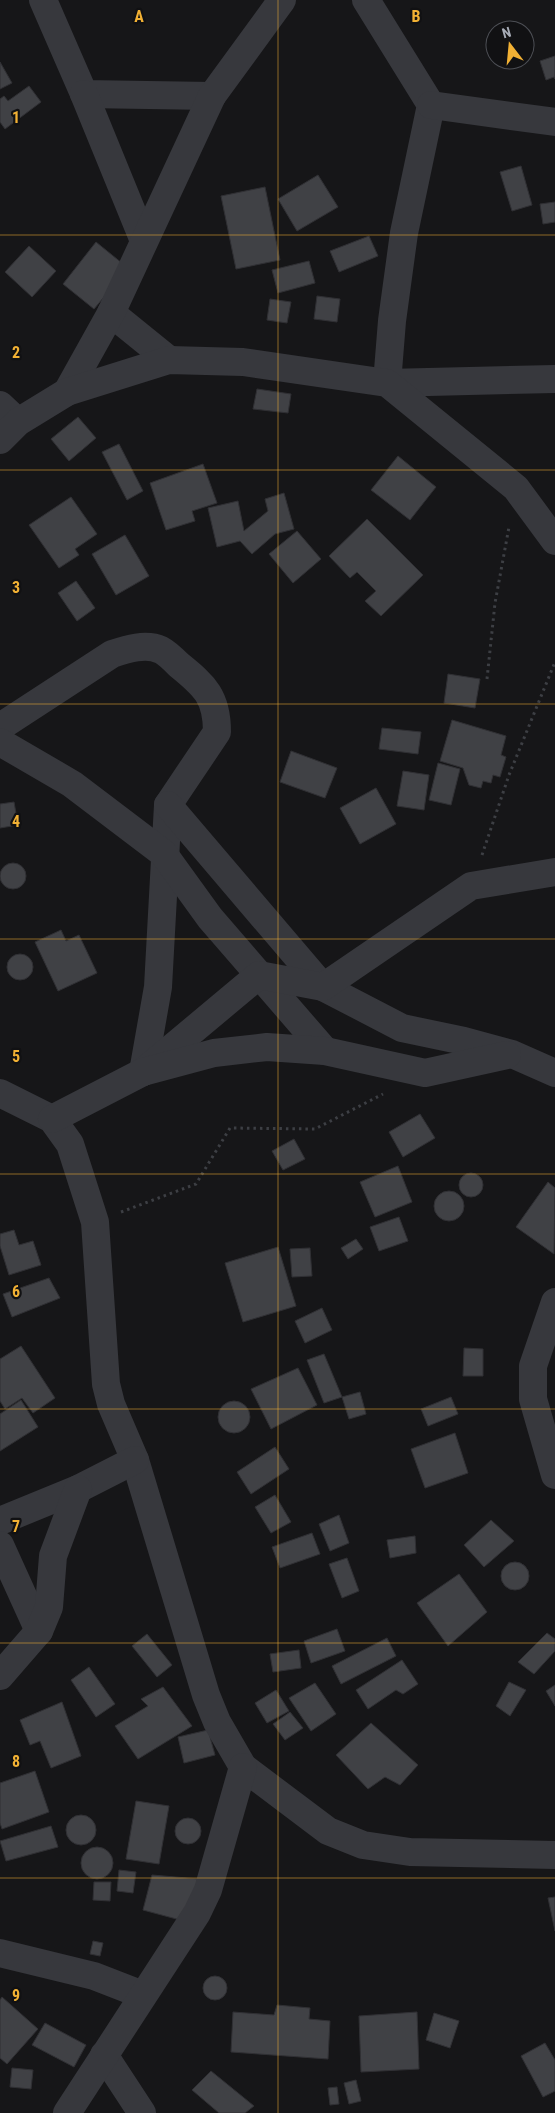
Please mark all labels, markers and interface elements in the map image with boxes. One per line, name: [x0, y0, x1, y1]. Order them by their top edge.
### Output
text: A: [134, 7, 144, 26]
text: B: [412, 7, 421, 26]
north arrow: [485, 20, 535, 70]
text: N: [500, 24, 513, 41]
text: 1: [12, 108, 20, 127]
text: 2: [12, 343, 20, 362]
text: 3: [12, 578, 20, 597]
text: 4: [12, 812, 20, 831]
text: 5: [12, 1047, 20, 1066]
text: 6: [12, 1282, 20, 1301]
text: 7: [12, 1517, 20, 1536]
text: 8: [12, 1752, 20, 1771]
text: 9: [12, 1986, 20, 2005]

